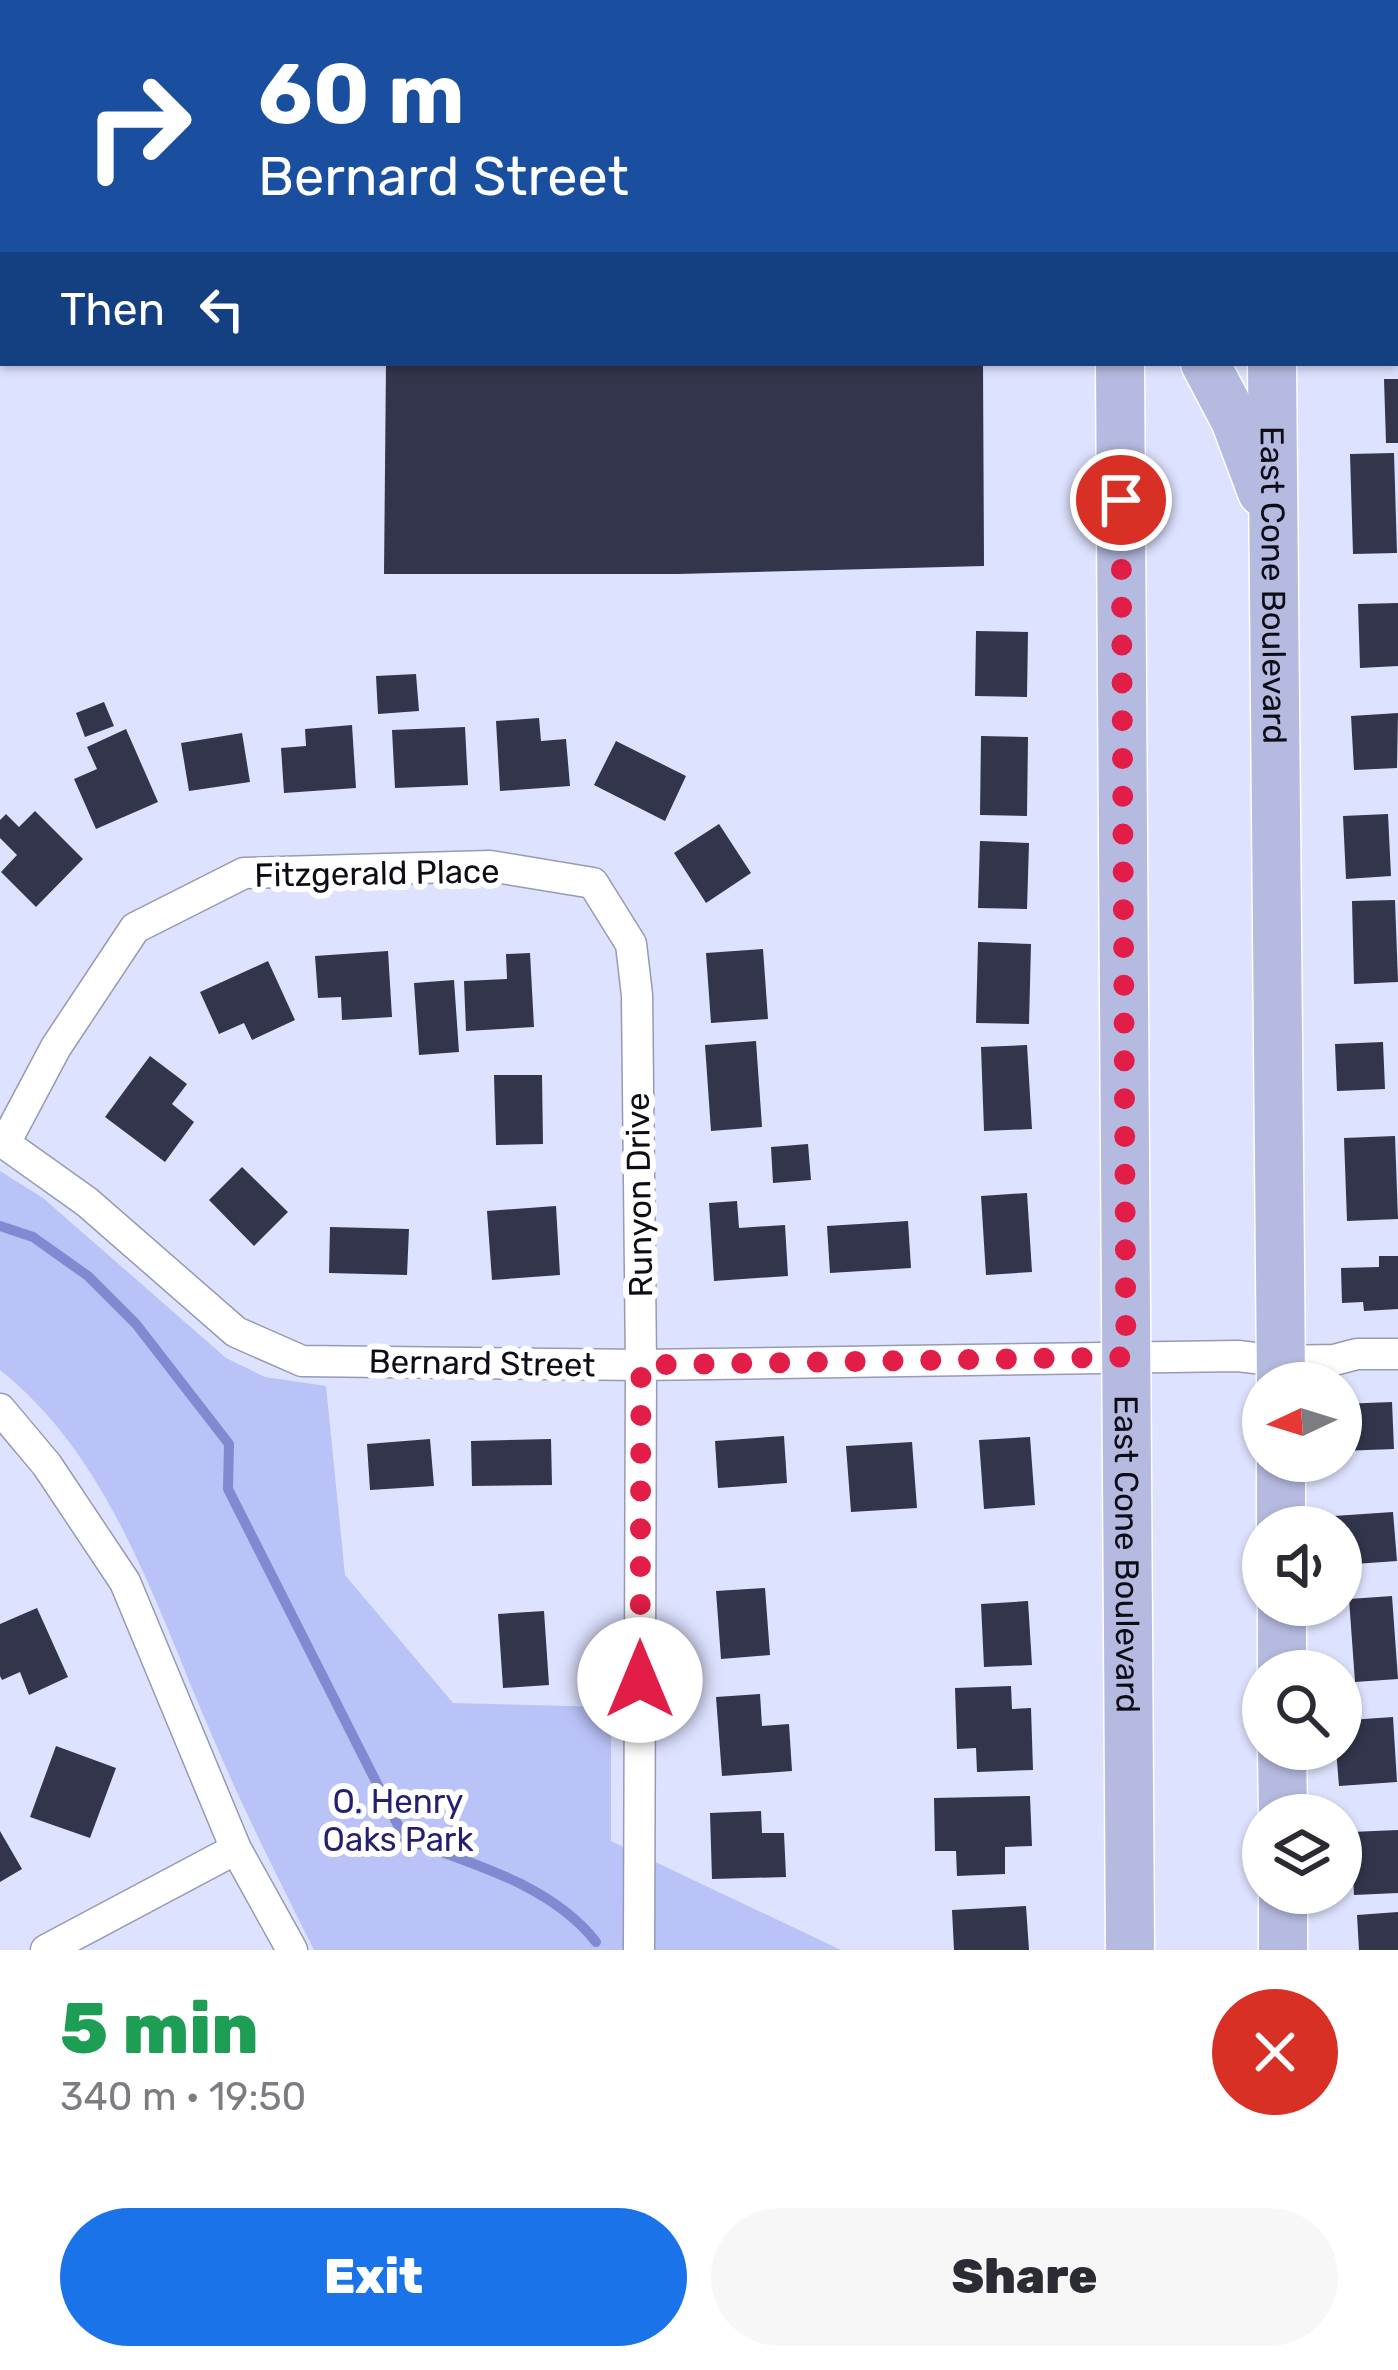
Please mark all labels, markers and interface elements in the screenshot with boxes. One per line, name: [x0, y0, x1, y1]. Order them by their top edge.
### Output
text: 60 m: [258, 44, 465, 144]
icon: right: [60, 48, 216, 204]
text: Bernard Street: [258, 145, 629, 209]
icon: left: [189, 276, 255, 342]
text: Then: [60, 283, 165, 336]
street label: East Cone Boulevard: [1253, 426, 1295, 744]
pin: [1070, 449, 1172, 551]
icon: arrive: [1088, 467, 1154, 533]
street label: Fitzgerald Place: [254, 851, 500, 895]
street label: Runyon Drive: [618, 1092, 660, 1298]
street label: Bernard Street: [368, 1342, 596, 1384]
north arrow: [1242, 1362, 1362, 1482]
map controls: [1242, 1362, 1362, 1914]
street label: East Cone Boulevard: [1107, 1395, 1148, 1713]
button: sound: [1242, 1506, 1362, 1626]
position arrow: [577, 1617, 703, 1743]
button: search: [1242, 1650, 1362, 1770]
park label: O. Henry Oaks Park: [323, 1782, 473, 1859]
button: layers: [1242, 1794, 1362, 1914]
text: 5 min: [60, 1986, 259, 2071]
button: close: [1212, 1989, 1338, 2115]
text: 340 m · 19:50: [60, 2074, 306, 2120]
button: Exit: [60, 2208, 687, 2346]
button: Share: [711, 2208, 1338, 2346]

